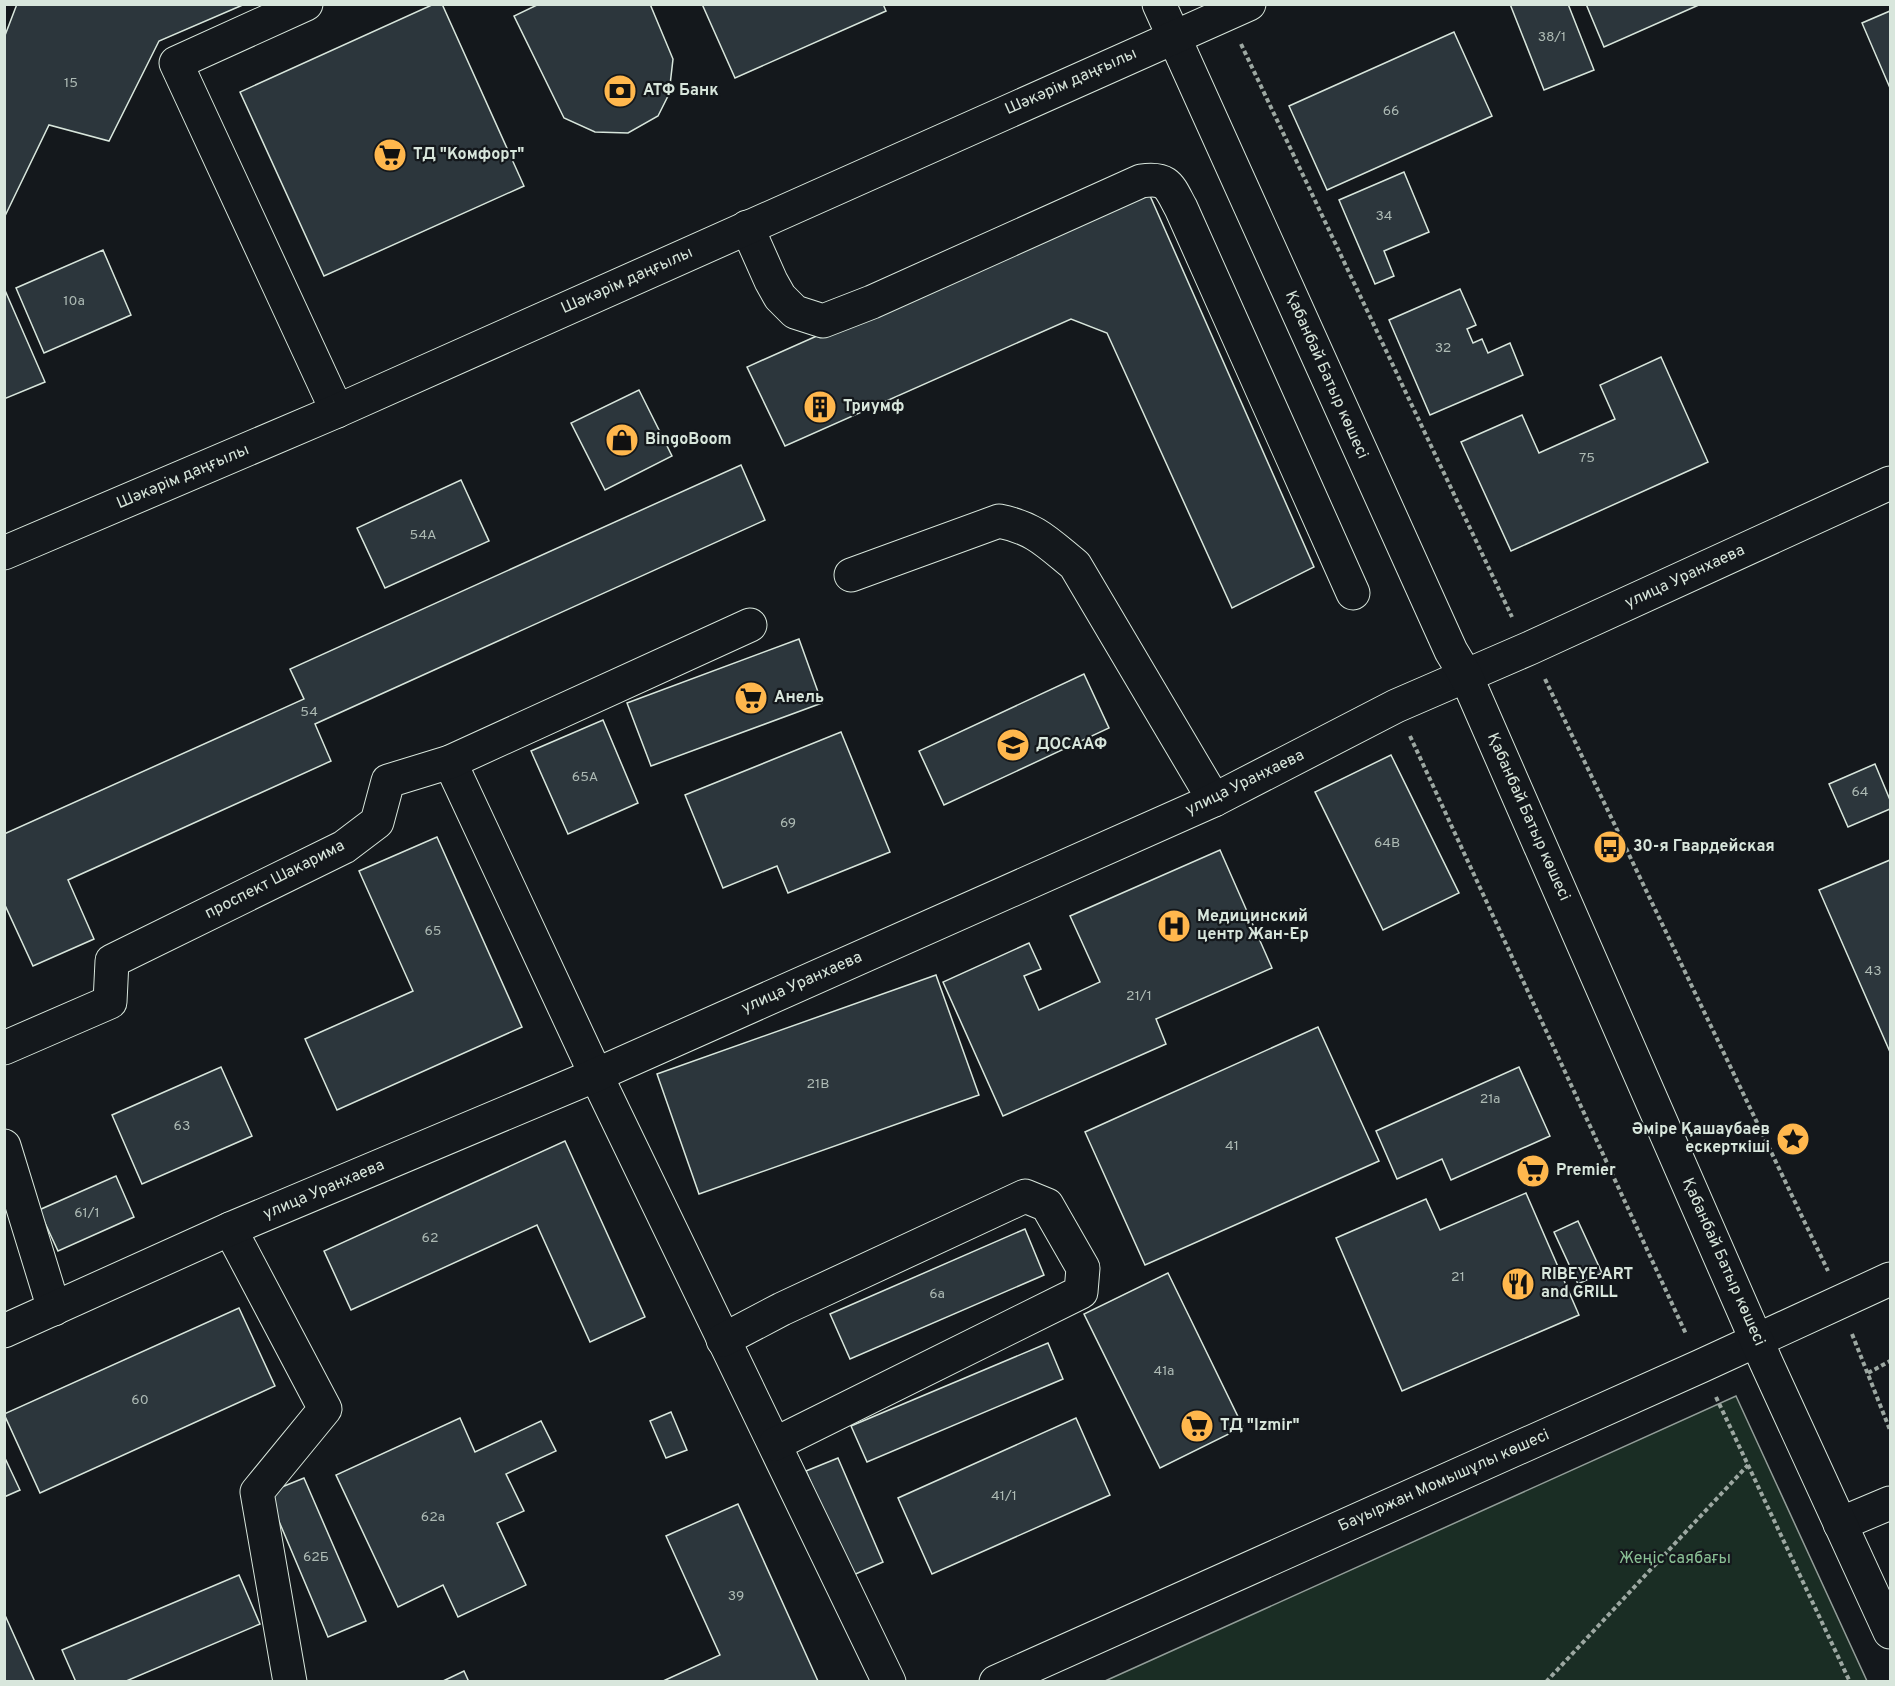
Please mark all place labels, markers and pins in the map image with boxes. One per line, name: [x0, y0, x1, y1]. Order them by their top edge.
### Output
bank icon: АТФ Банк: [602, 73, 638, 109]
place label: АТФ Банк: [643, 81, 719, 101]
supermarket icon: ТД "Комфорт": [372, 137, 408, 173]
place label: ТД "Комфорт": [413, 145, 524, 165]
building icon: Триумф: [802, 389, 838, 425]
place label: Триумф: [843, 397, 904, 417]
shop icon: BingoBoom: [604, 422, 640, 458]
place label: BingoBoom: [645, 430, 732, 450]
supermarket icon: Анель: [733, 680, 769, 716]
place label: Анель: [774, 688, 824, 708]
school or university icon: ДОСААФ: [995, 727, 1031, 763]
place label: ДОСААФ: [1036, 735, 1107, 755]
bus stop icon: 30-я Гвардейская: [1592, 829, 1628, 865]
place label: 30-я Гвардейская: [1633, 837, 1775, 857]
place label: Медицинский центр Жан-Ер: [1197, 907, 1309, 945]
hospital icon: Медицинский центр Жан-Ер: [1156, 908, 1192, 944]
place label: Әміре Қашаубаев ескерткіші: [1632, 1120, 1770, 1158]
place icon: Әміре Қашаубаев ескерткіші: [1775, 1121, 1811, 1157]
supermarket icon: Premier: [1515, 1153, 1551, 1189]
place label: Premier: [1556, 1161, 1616, 1181]
place label: RIBEYE ART and GRILL: [1541, 1265, 1634, 1303]
restaurant icon: RIBEYE ART and GRILL: [1500, 1266, 1536, 1302]
supermarket icon: ТД "Izmir": [1179, 1408, 1215, 1444]
place label: ТД "Izmir": [1220, 1416, 1300, 1436]

